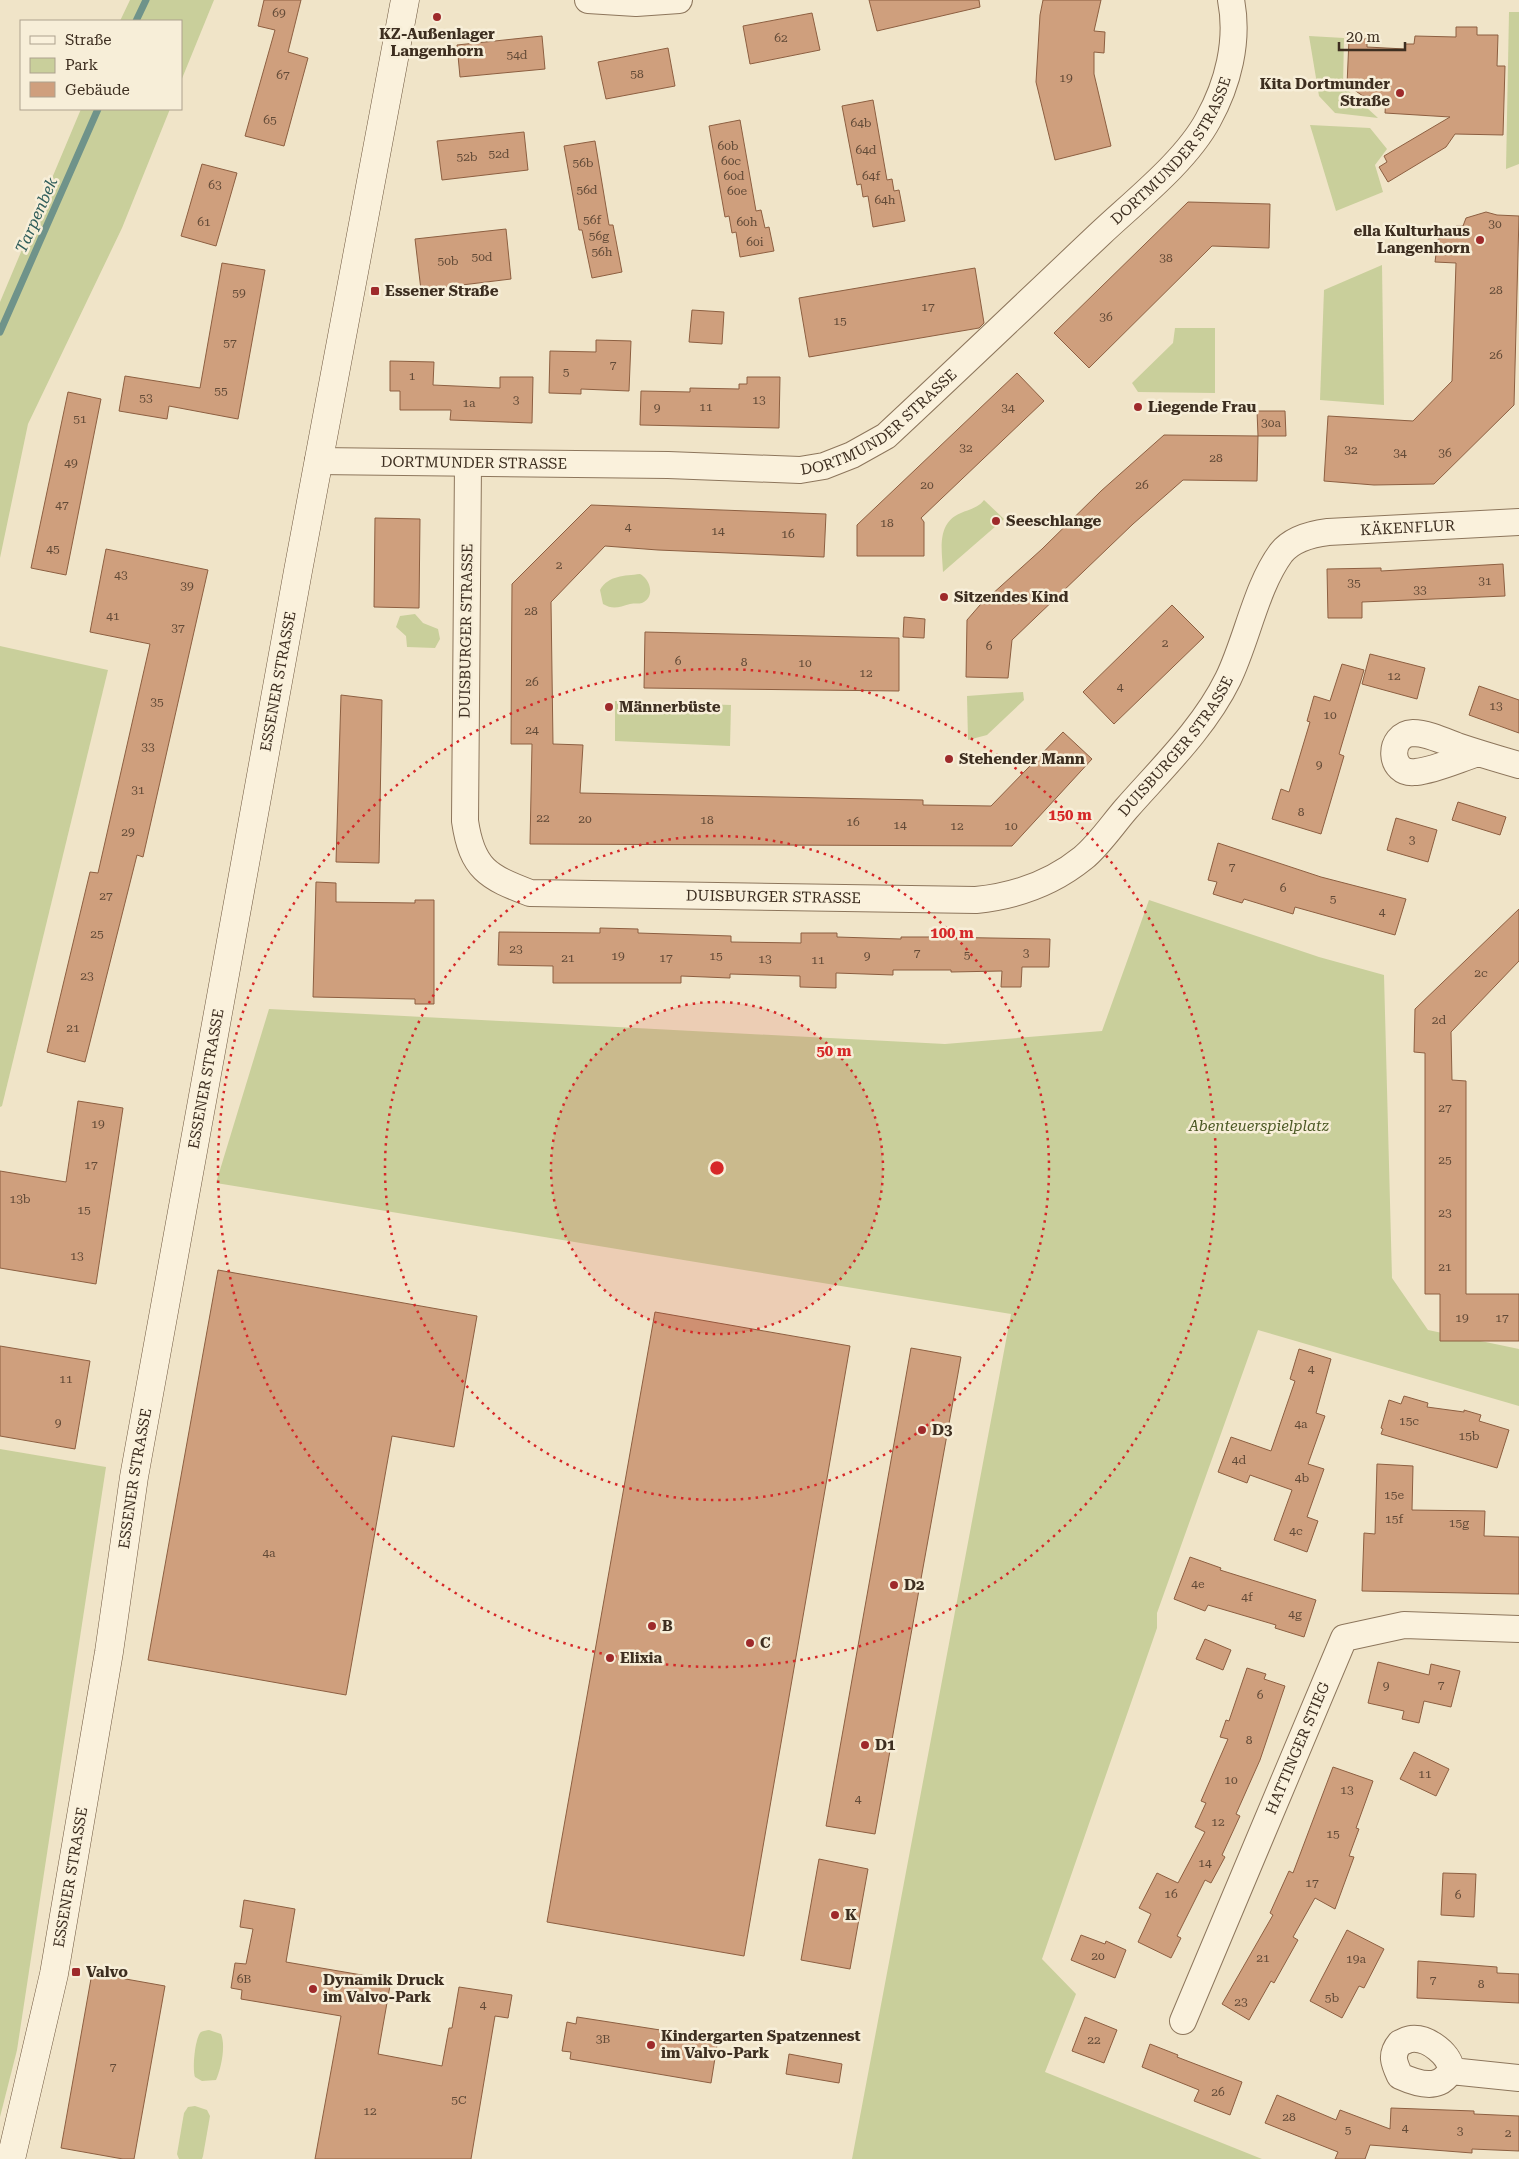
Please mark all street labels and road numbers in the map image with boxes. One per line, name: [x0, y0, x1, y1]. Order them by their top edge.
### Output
street label: DORTMUNDER STRASSE: [1107, 74, 1235, 228]
street label: DORTMUNDER STRASSE: [799, 365, 960, 479]
street label: DORTMUNDER STRASSE: [381, 453, 567, 473]
street label: KÄKENFLUR: [1360, 516, 1456, 539]
street label: DUISBURGER STRASSE: [455, 543, 477, 719]
street label: ESSENER STRASSE: [257, 610, 300, 753]
street label: DUISBURGER STRASSE: [1115, 673, 1237, 820]
street label: DUISBURGER STRASSE: [686, 886, 861, 907]
street label: ESSENER STRASSE: [185, 1007, 228, 1150]
street label: ESSENER STRASSE: [115, 1407, 155, 1550]
street label: HATTINGER STIEG: [1262, 1679, 1334, 1817]
street label: ESSENER STRASSE: [50, 1806, 91, 1949]

